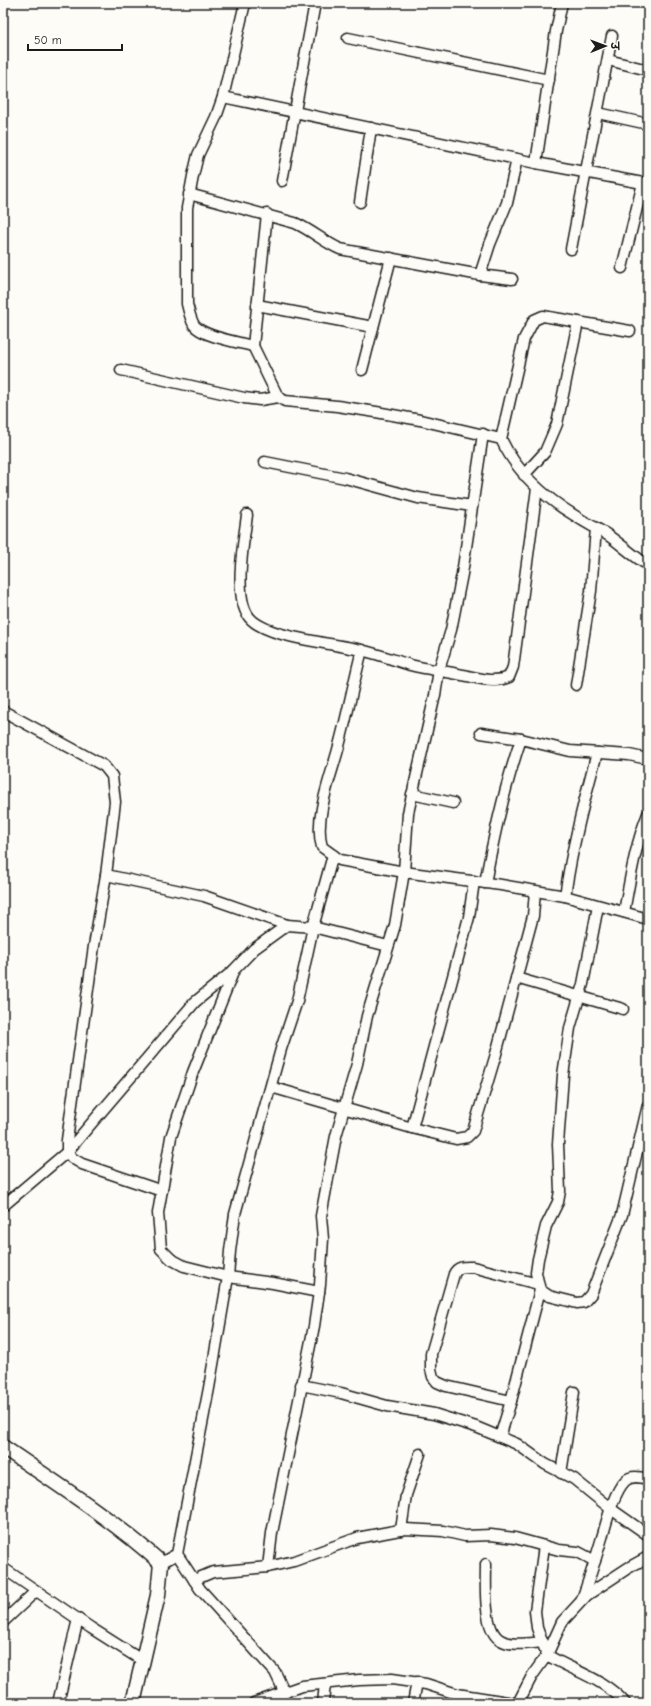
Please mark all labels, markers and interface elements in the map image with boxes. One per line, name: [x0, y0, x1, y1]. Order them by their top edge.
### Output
scale bar: [28, 26, 122, 52]
north arrow: [585, 26, 625, 66]
text: 50 m: [34, 33, 62, 47]
text: उ: [608, 41, 621, 51]

